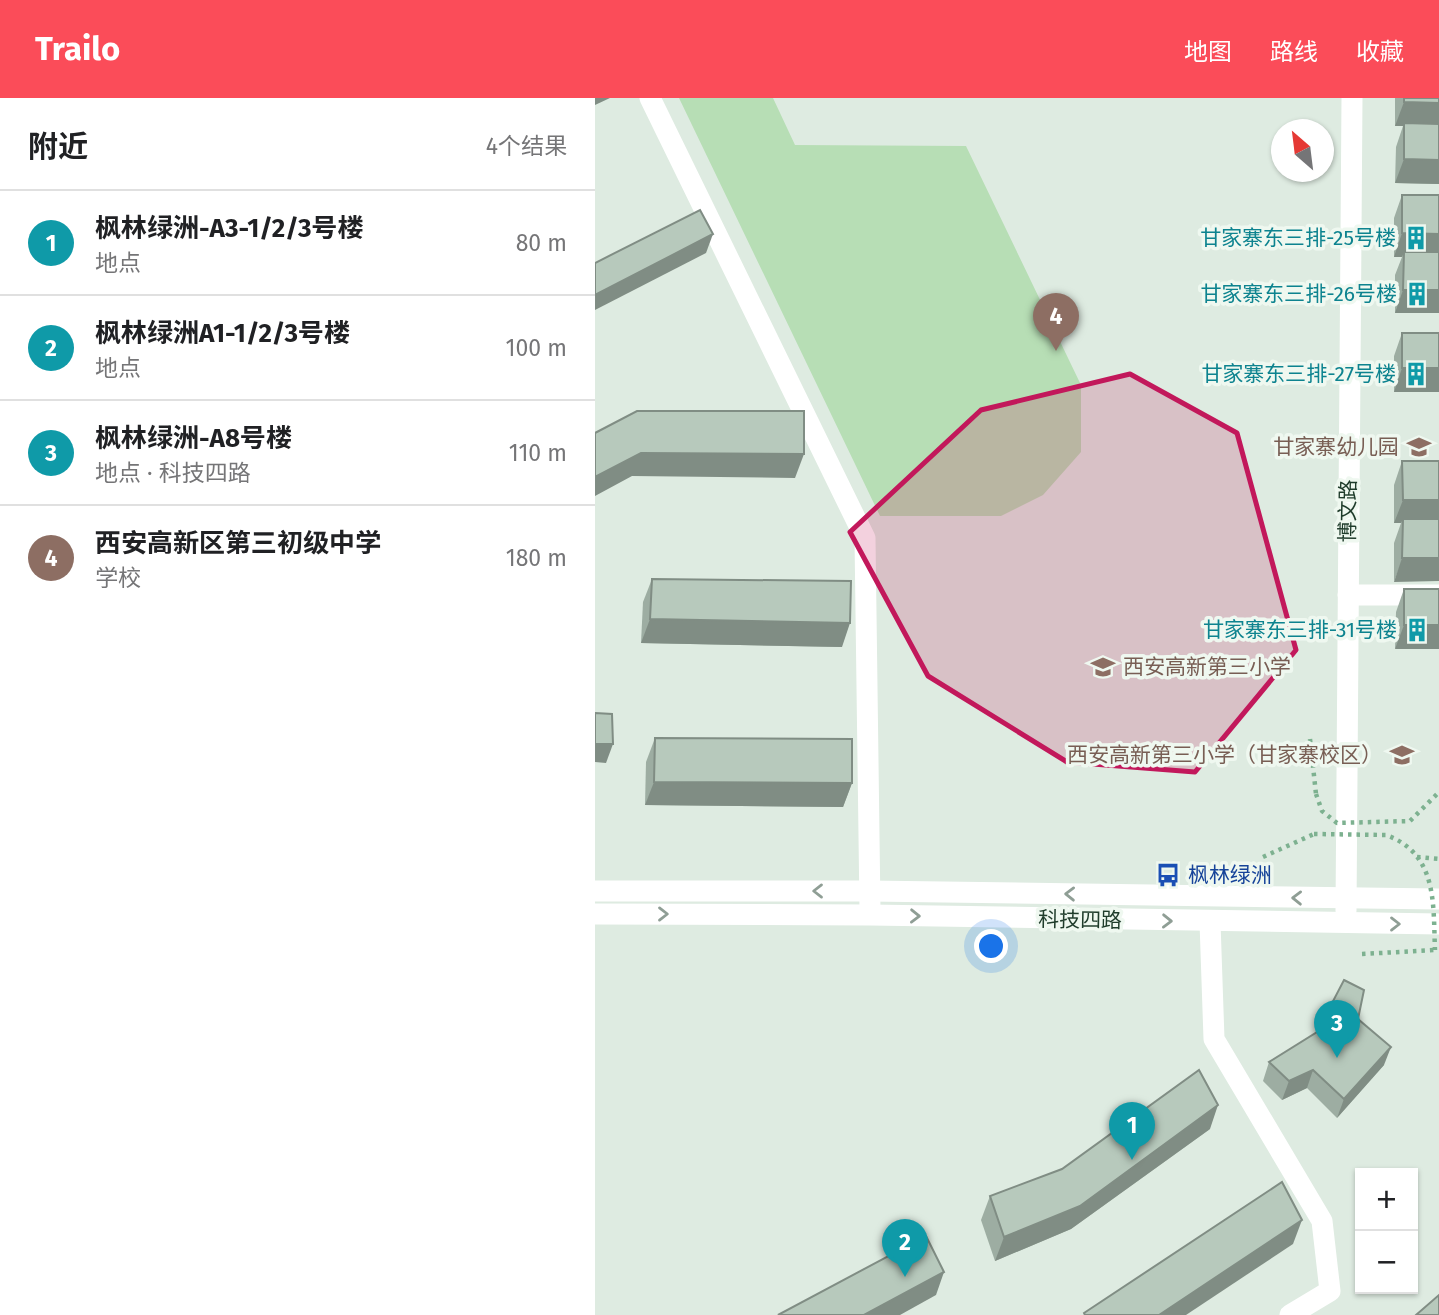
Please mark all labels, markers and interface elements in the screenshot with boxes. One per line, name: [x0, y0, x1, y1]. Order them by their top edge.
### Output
text: Trailo: [35, 29, 120, 69]
text: 地图: [1184, 38, 1232, 66]
text: 路线: [1270, 38, 1318, 66]
text: 收藏: [1356, 38, 1404, 66]
north arrow: [1271, 119, 1334, 182]
text: 附近: [28, 129, 88, 165]
text: 4个结果: [486, 132, 567, 160]
text: 枫林绿洲-A3-1/2/3号楼: [95, 213, 363, 244]
building icon: 甘家寨东三排-25号楼: [1402, 224, 1430, 252]
place label: 甘家寨东三排-25号楼: [1200, 225, 1396, 251]
text: 1: [46, 229, 56, 257]
text: 80 m: [516, 229, 567, 257]
text: 地点: [95, 249, 141, 277]
building icon: 甘家寨东三排-26号楼: [1403, 280, 1431, 308]
place label: 甘家寨东三排-26号楼: [1200, 281, 1397, 307]
pin: 4: [1033, 293, 1079, 351]
text: 枫林绿洲A1-1/2/3号楼: [95, 318, 350, 349]
text: 2: [45, 334, 57, 362]
text: 100 m: [506, 334, 567, 362]
text: 地点: [95, 354, 141, 382]
building icon: 甘家寨东三排-27号楼: [1402, 360, 1430, 388]
place label: 甘家寨东三排-27号楼: [1201, 361, 1396, 387]
text: 枫林绿洲-A8号楼: [95, 423, 292, 454]
school or university icon: 甘家寨幼儿园: [1405, 433, 1433, 461]
place label: 甘家寨幼儿园: [1273, 434, 1399, 460]
text: 3: [45, 439, 57, 467]
text: 110 m: [509, 439, 567, 467]
text: 地点 · 科技四路: [95, 459, 251, 487]
street label: 博文路: [1334, 479, 1362, 543]
text: 西安高新区第三初级中学: [95, 528, 381, 559]
text: 4: [45, 544, 58, 572]
text: 180 m: [506, 544, 567, 572]
text: 学校: [95, 564, 141, 592]
building icon: 甘家寨东三排-31号楼: [1403, 616, 1431, 644]
place label: 甘家寨东三排-31号楼: [1203, 617, 1397, 643]
school or university icon: 西安高新第三小学: [1089, 653, 1117, 681]
place label: 西安高新第三小学: [1123, 654, 1291, 680]
school or university icon: 西安高新第三小学（甘家寨校区）: [1388, 741, 1416, 769]
place label: 西安高新第三小学（甘家寨校区）: [1067, 742, 1382, 768]
bus stop icon: 枫林绿洲: [1154, 861, 1182, 889]
place label: 枫林绿洲: [1188, 862, 1272, 888]
one-way arrow: [812, 883, 823, 899]
one-way arrow: [1064, 886, 1075, 902]
one-way arrow: [1292, 890, 1302, 906]
one-way arrow: [658, 906, 669, 922]
street label: 科技四路: [1038, 906, 1122, 934]
one-way arrow: [910, 909, 921, 924]
one-way arrow: [1162, 914, 1173, 929]
one-way arrow: [1390, 916, 1400, 932]
your location: [974, 929, 1008, 963]
pin: 3: [1314, 1000, 1360, 1058]
pin: 1: [1109, 1102, 1155, 1160]
map controls: [1355, 1168, 1418, 1294]
button: +: [1355, 1168, 1418, 1231]
pin: 2: [882, 1219, 928, 1277]
button: −: [1355, 1231, 1418, 1294]

